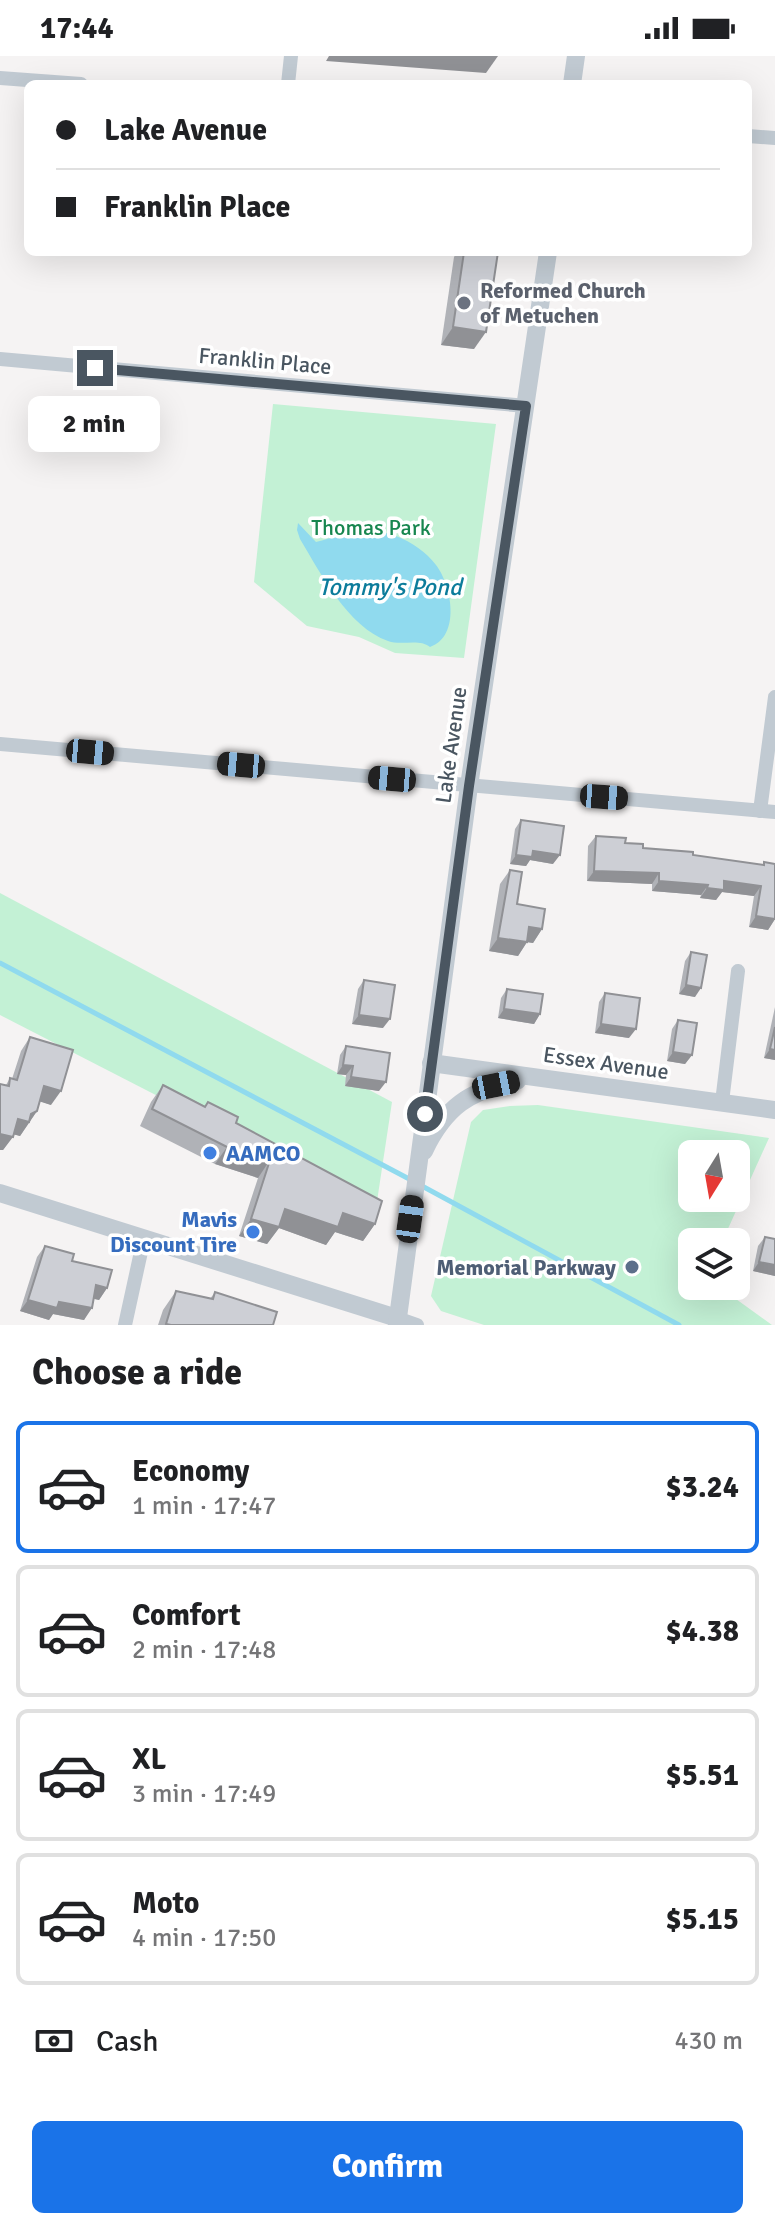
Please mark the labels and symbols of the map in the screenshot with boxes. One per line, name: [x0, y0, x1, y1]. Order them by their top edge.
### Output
place label: Reformed Church of Metuchen: [480, 277, 646, 329]
marker: Reformed Church of Metuchen: [455, 294, 473, 312]
street label: Franklin Place: [197, 342, 333, 380]
route end: [77, 350, 113, 386]
callout: 2 min: [29, 396, 161, 452]
park label: Thomas Park: [311, 514, 431, 541]
water label: Tommy's Pond: [318, 572, 465, 602]
street label: Lake Avenue: [429, 685, 473, 805]
car: [65, 738, 115, 766]
car: [216, 751, 266, 779]
car: [367, 765, 417, 793]
car: [579, 783, 629, 811]
street label: Essex Avenue: [541, 1041, 671, 1085]
car: [470, 1069, 522, 1101]
route start: [407, 1096, 443, 1132]
place label: AAMCO: [226, 1140, 300, 1167]
north arrow: [678, 1140, 750, 1212]
marker: AAMCO: [201, 1144, 219, 1162]
car: [395, 1194, 425, 1244]
place label: Mavis Discount Tire: [110, 1206, 237, 1258]
marker: Mavis Discount Tire: [244, 1223, 262, 1241]
place label: Memorial Parkway: [436, 1254, 616, 1281]
marker: Memorial Parkway: [623, 1258, 641, 1276]

